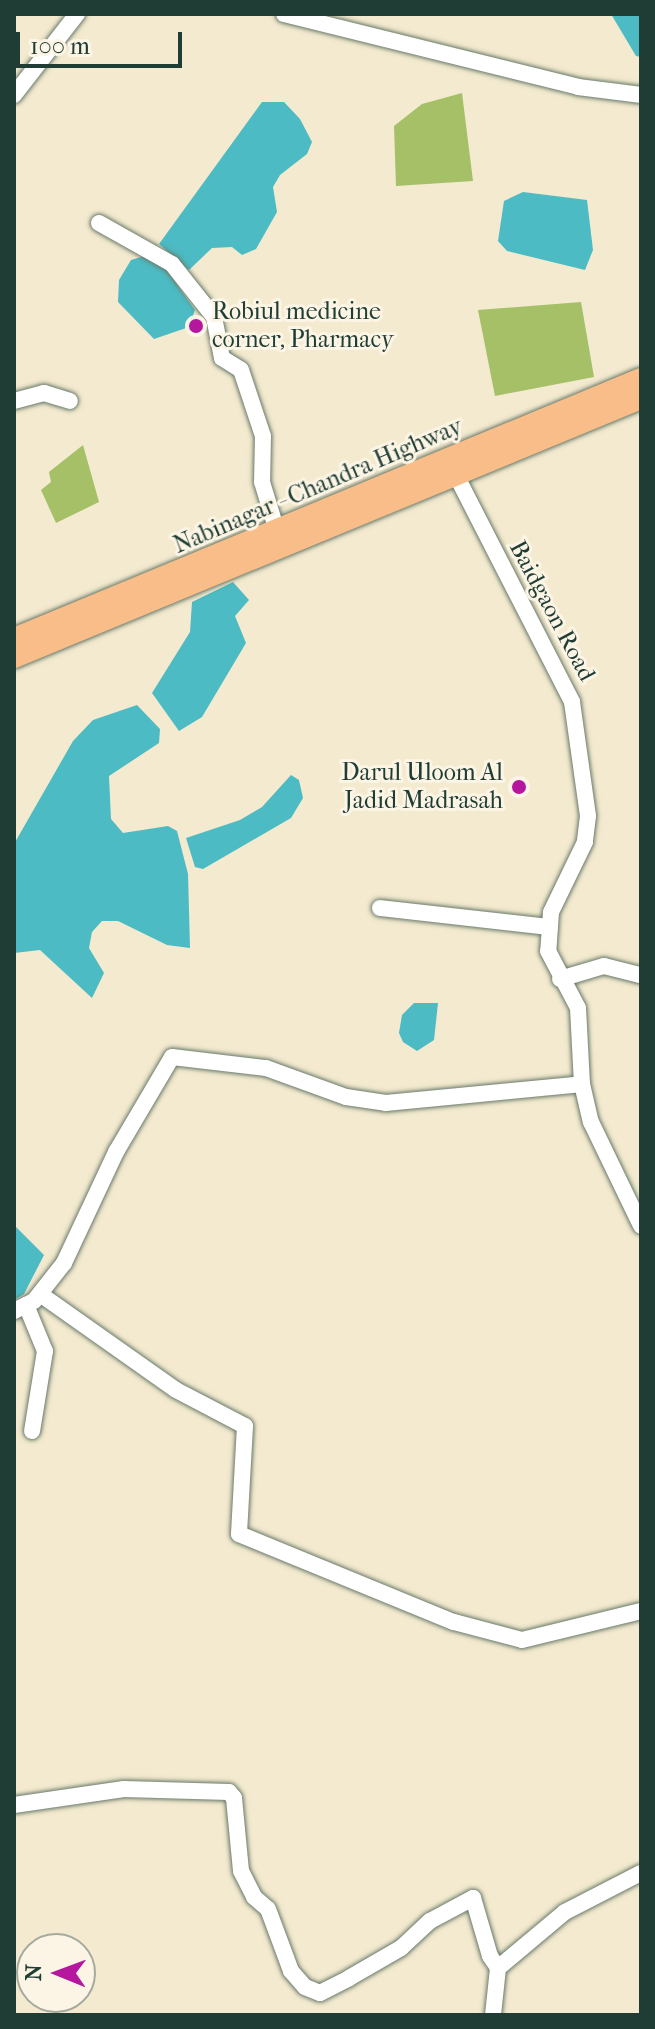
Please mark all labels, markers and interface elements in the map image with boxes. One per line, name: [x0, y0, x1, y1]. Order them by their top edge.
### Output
scale bar: [20, 16, 186, 66]
text: 100 m: [30, 32, 90, 60]
place label: Robiul medicine corner, Pharmacy: [212, 298, 394, 354]
marker: Robiul medicine corner, Pharmacy: [187, 317, 205, 335]
street label: Nabinagar - Chandra Highway: [169, 412, 467, 560]
street label: Baidgaon Road: [503, 536, 601, 686]
place label: Darul Uloom Al Jadid Madrasah: [341, 759, 503, 815]
marker: Darul Uloom Al Jadid Madrasah: [510, 778, 528, 796]
north arrow: [16, 1933, 96, 2013]
text: N: [21, 1964, 47, 1981]

